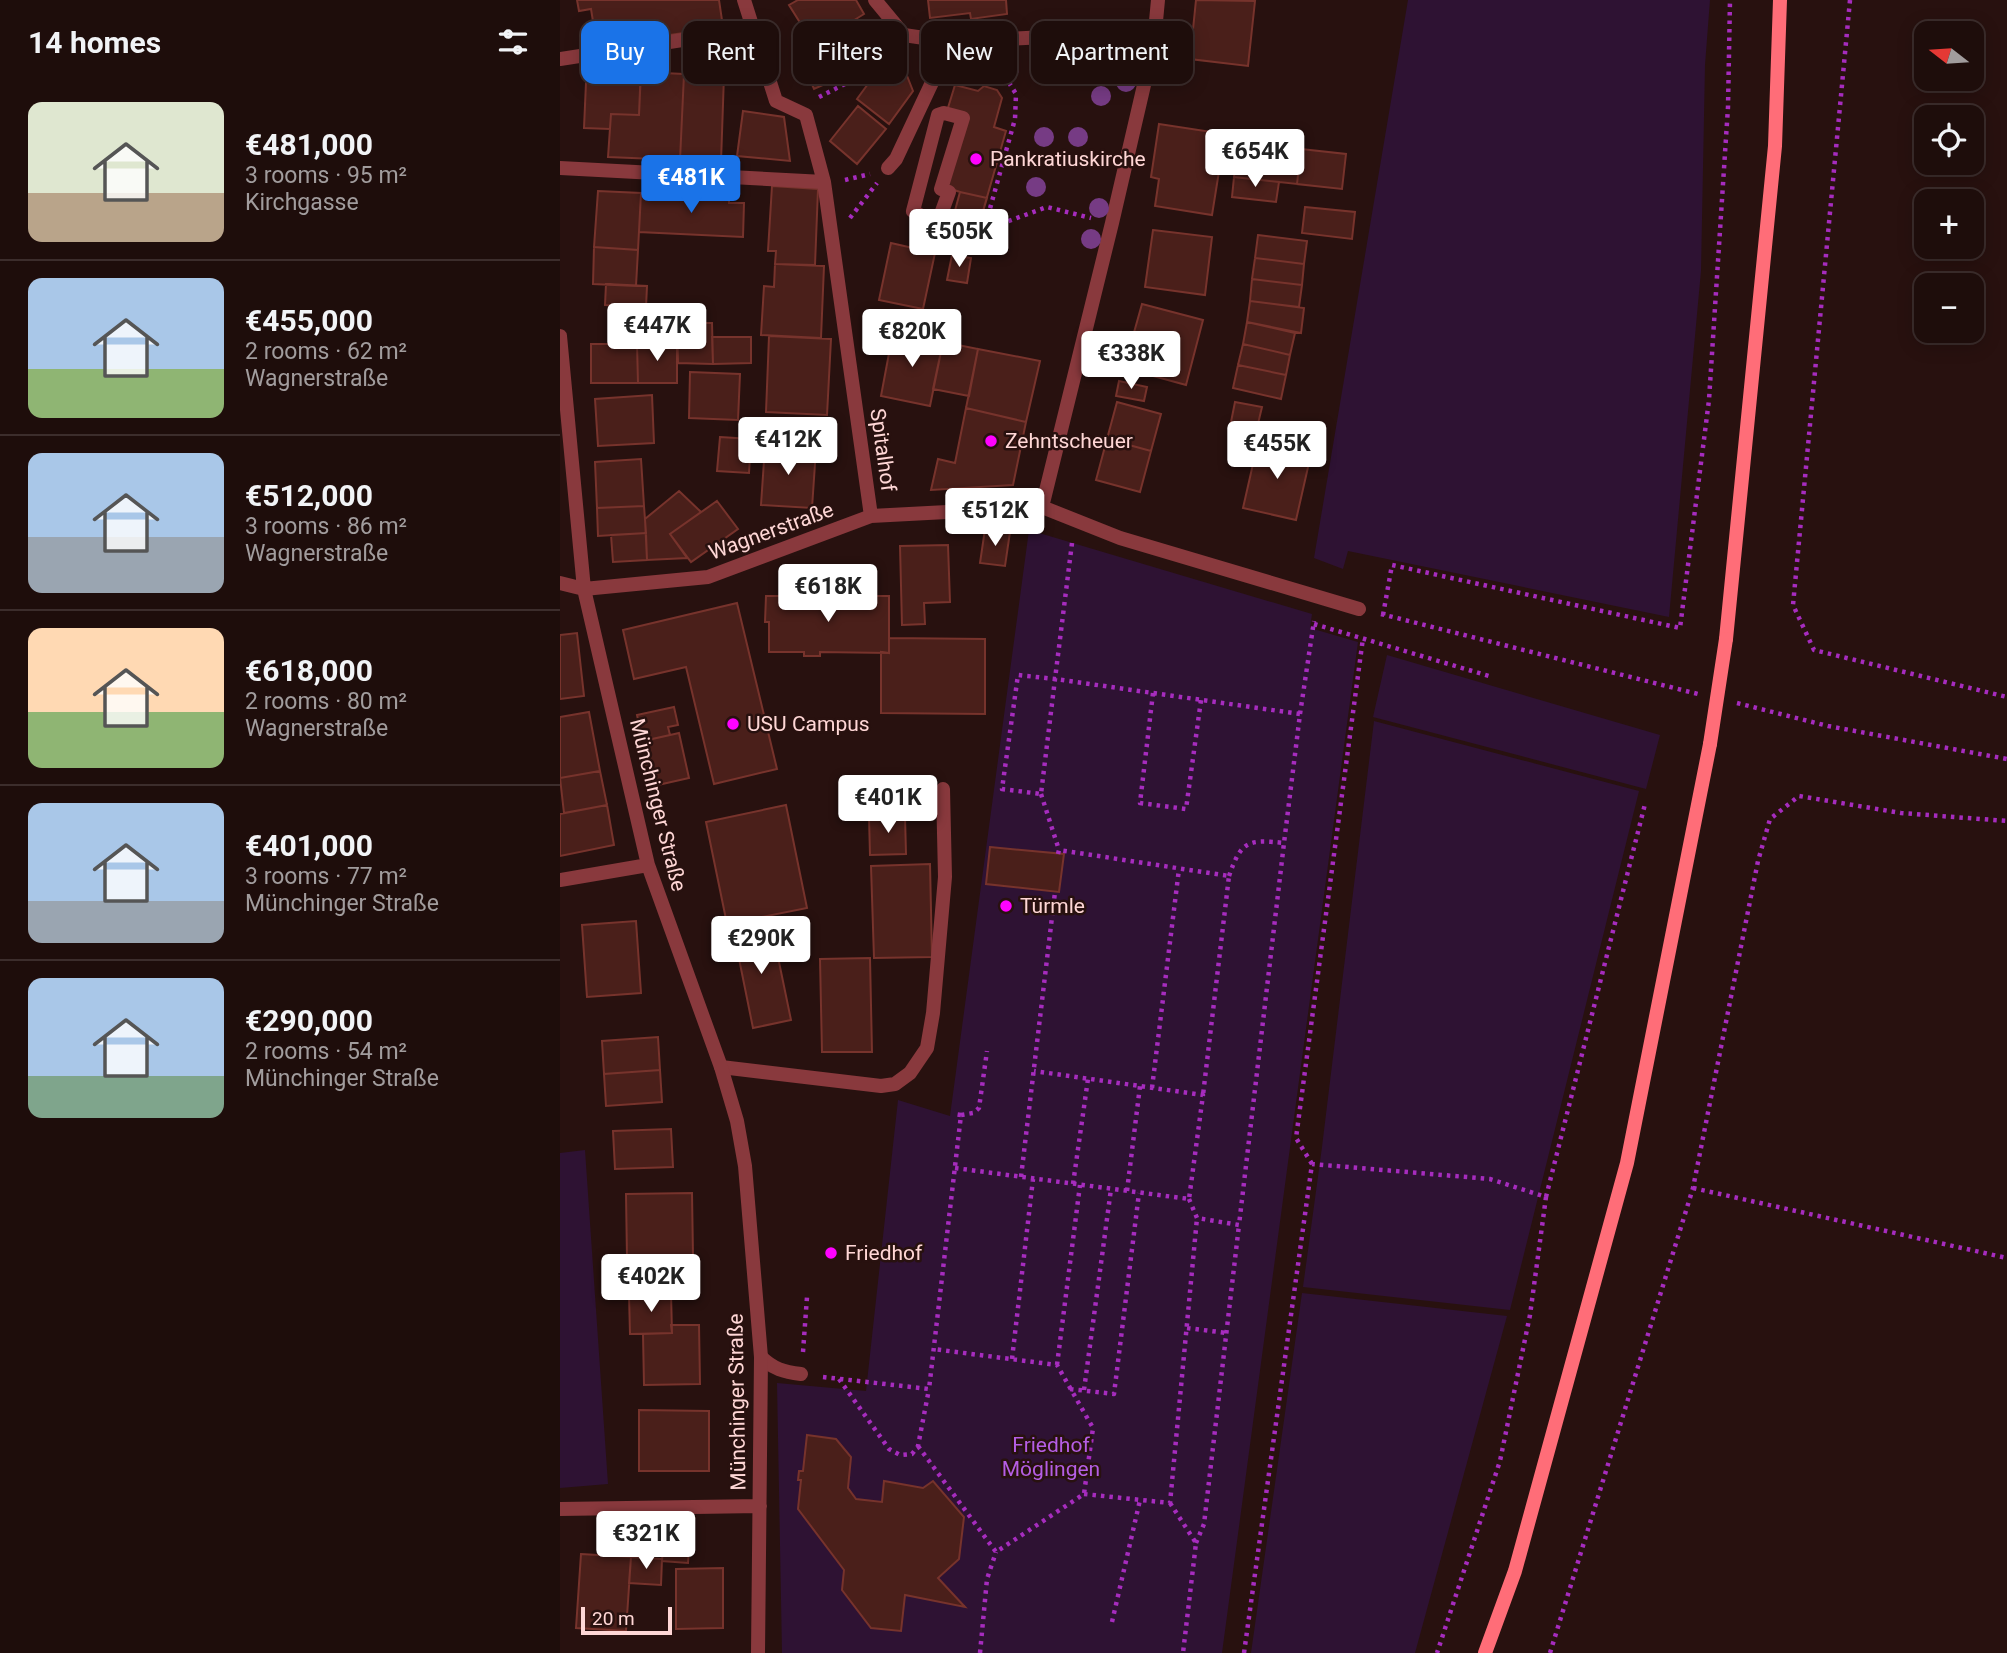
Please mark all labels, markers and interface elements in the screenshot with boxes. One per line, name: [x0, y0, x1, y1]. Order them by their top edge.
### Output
chip: Buy: [581, 21, 669, 84]
chip: Rent: [683, 21, 779, 84]
chip: Filters: [793, 21, 907, 84]
chip: New: [921, 21, 1017, 84]
chip: Apartment: [1031, 21, 1193, 84]
north arrow: [1914, 21, 1984, 91]
map controls: [1914, 21, 1984, 343]
icon: filters: [494, 23, 532, 61]
text: 14 homes: [28, 25, 161, 60]
button: locate: [1914, 105, 1984, 175]
text: €481,000: [245, 127, 373, 162]
icon: home: [84, 130, 168, 214]
pin: €654K: [1206, 130, 1304, 189]
text: €654K: [1221, 138, 1289, 165]
place label: Pankratiuskirche: [990, 147, 1146, 171]
marker: Pankratiuskirche: [968, 151, 984, 167]
pin: €481K: [642, 156, 740, 215]
text: 3 rooms · 95 m²: [245, 162, 407, 189]
text: €481K: [657, 164, 725, 191]
text: Kirchgasse: [245, 189, 359, 216]
button: +: [1914, 189, 1984, 259]
pin: €505K: [910, 210, 1008, 269]
text: €505K: [925, 218, 993, 245]
button: −: [1914, 273, 1984, 343]
text: €455,000: [245, 303, 373, 338]
pin: €447K: [608, 304, 706, 363]
icon: home: [84, 306, 168, 390]
pin: €820K: [863, 310, 961, 369]
text: €447K: [623, 312, 691, 339]
text: €820K: [878, 318, 946, 345]
pin: €338K: [1082, 332, 1180, 391]
text: 2 rooms · 62 m²: [245, 338, 407, 365]
text: €338K: [1097, 340, 1165, 367]
text: Wagnerstraße: [245, 365, 388, 392]
street label: Spitalhof: [865, 407, 901, 494]
pin: €412K: [739, 418, 837, 477]
pin: €455K: [1228, 421, 1326, 481]
text: €412K: [754, 426, 822, 453]
place label: Zehntscheuer: [1005, 429, 1133, 453]
text: €455K: [1243, 430, 1311, 457]
marker: Zehntscheuer: [983, 433, 999, 449]
text: €512,000: [245, 478, 373, 513]
icon: home: [84, 481, 168, 565]
pin: €512K: [946, 489, 1044, 548]
street label: Wagnerstraße: [705, 497, 837, 565]
text: €512K: [961, 497, 1029, 524]
text: 3 rooms · 86 m²: [245, 513, 407, 540]
text: Wagnerstraße: [245, 540, 388, 567]
pin: €618K: [779, 564, 877, 624]
text: €618K: [794, 573, 862, 600]
text: €618,000: [245, 653, 373, 688]
icon: home: [84, 656, 168, 740]
text: 2 rooms · 80 m²: [245, 688, 407, 715]
place label: USU Campus: [747, 712, 870, 736]
text: Wagnerstraße: [245, 715, 388, 742]
street label: Münchinger Straße: [625, 716, 691, 894]
marker: USU Campus: [725, 716, 741, 732]
pin: €401K: [839, 776, 937, 835]
text: €401K: [854, 784, 922, 811]
text: €401,000: [245, 828, 373, 863]
icon: home: [84, 831, 168, 915]
text: 3 rooms · 77 m²: [245, 863, 407, 890]
text: Münchinger Straße: [245, 890, 439, 917]
place label: Türmle: [1020, 894, 1085, 918]
marker: Türmle: [998, 898, 1014, 914]
pin: €290K: [712, 916, 810, 976]
text: €290K: [727, 925, 795, 952]
text: €290,000: [245, 1003, 373, 1038]
icon: home: [84, 1006, 168, 1090]
text: 2 rooms · 54 m²: [245, 1038, 407, 1065]
text: Münchinger Straße: [245, 1065, 439, 1092]
place label: Friedhof: [845, 1241, 923, 1265]
marker: Friedhof: [823, 1245, 839, 1261]
pin: €402K: [602, 1254, 700, 1314]
text: €402K: [617, 1263, 685, 1290]
street label: Münchinger Straße: [723, 1313, 751, 1491]
park label: Friedhof Möglingen: [1002, 1433, 1100, 1481]
pin: €321K: [597, 1512, 695, 1571]
text: €321K: [612, 1520, 680, 1547]
scale bar: [581, 1604, 672, 1636]
text: 20 m: [592, 1607, 635, 1630]

